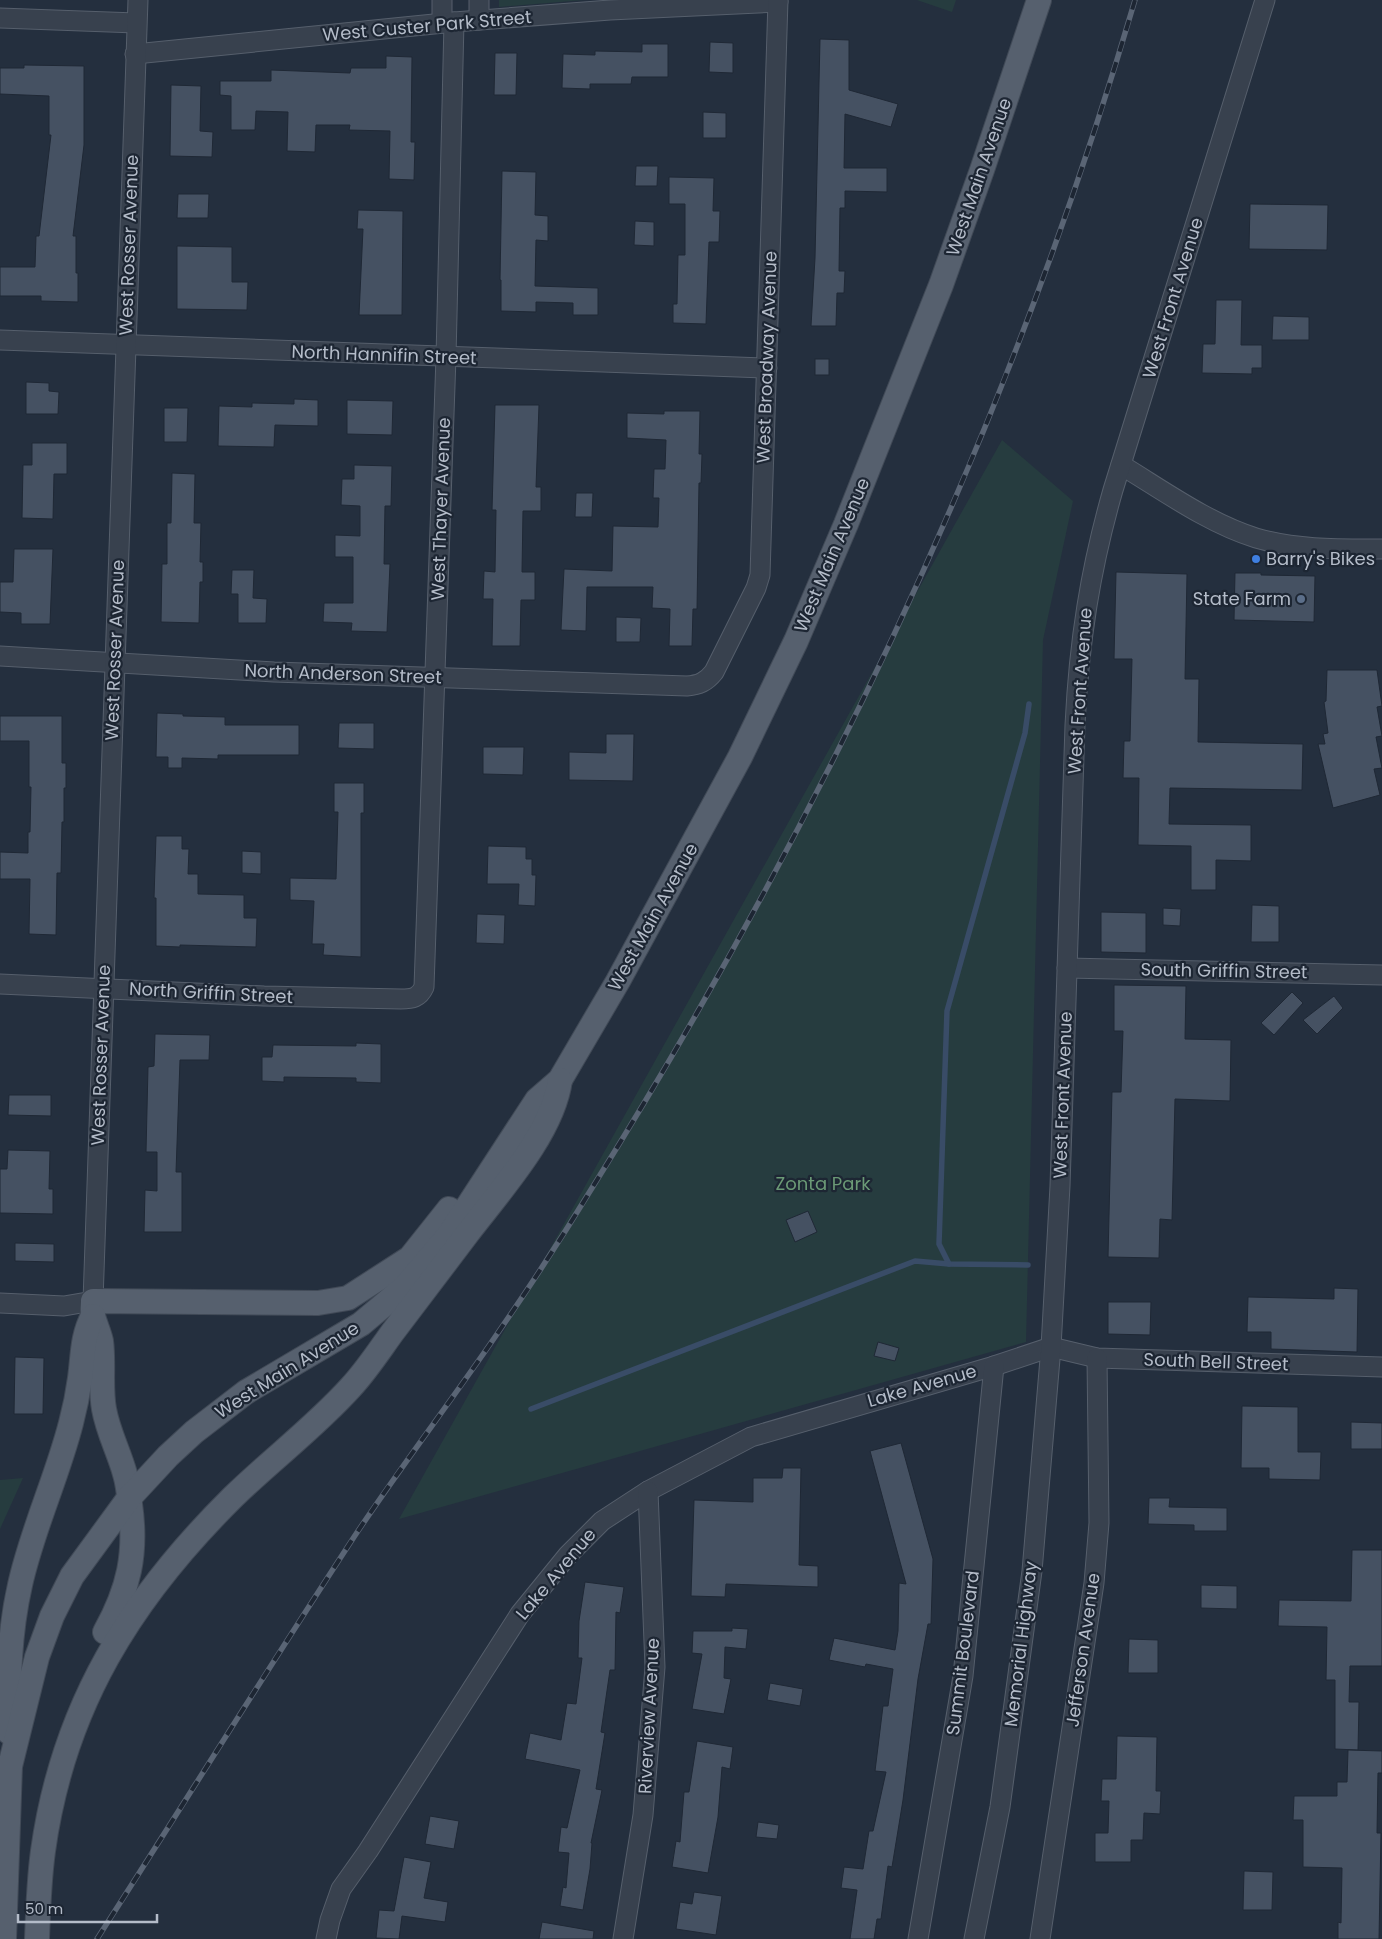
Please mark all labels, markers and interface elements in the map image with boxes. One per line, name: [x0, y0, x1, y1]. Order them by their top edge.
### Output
street label: West Custer Park Street: [321, 4, 532, 47]
street label: West Main Avenue: [940, 95, 1017, 259]
street label: West Rosser Avenue: [113, 154, 144, 336]
street label: West Front Avenue: [1136, 214, 1209, 381]
street label: West Broadway Avenue: [750, 250, 783, 464]
street label: North Hannifin Street: [291, 339, 477, 370]
street label: West Thayer Avenue: [425, 417, 456, 601]
street label: West Main Avenue: [788, 474, 875, 636]
place label: Barry's Bikes: [1266, 546, 1375, 571]
marker: Barry's Bikes: [1250, 553, 1262, 565]
street label: West Rosser Avenue: [99, 559, 130, 741]
place label: State Farm: [1193, 586, 1291, 611]
marker: State Farm: [1295, 593, 1307, 605]
street label: West Front Avenue: [1061, 607, 1098, 775]
street label: North Anderson Street: [244, 658, 442, 689]
street label: West Main Avenue: [602, 838, 704, 995]
street label: South Griffin Street: [1140, 957, 1308, 984]
street label: West Rosser Avenue: [85, 964, 116, 1146]
street label: North Griffin Street: [128, 976, 294, 1009]
street label: West Front Avenue: [1047, 1011, 1078, 1179]
park label: Zonta Park: [776, 1171, 871, 1196]
street label: West Main Avenue: [210, 1315, 364, 1424]
street label: South Bell Street: [1143, 1346, 1289, 1377]
street label: Lake Avenue: [864, 1358, 980, 1413]
street label: Lake Avenue: [510, 1522, 601, 1625]
street label: Memorial Highway: [998, 1560, 1043, 1728]
street label: Summit Boulevard: [940, 1569, 985, 1737]
street label: Jefferson Avenue: [1059, 1571, 1106, 1729]
street label: Riverview Avenue: [632, 1637, 665, 1795]
scale bar: [18, 1892, 156, 1924]
text: 50 m: [25, 1898, 63, 1919]

